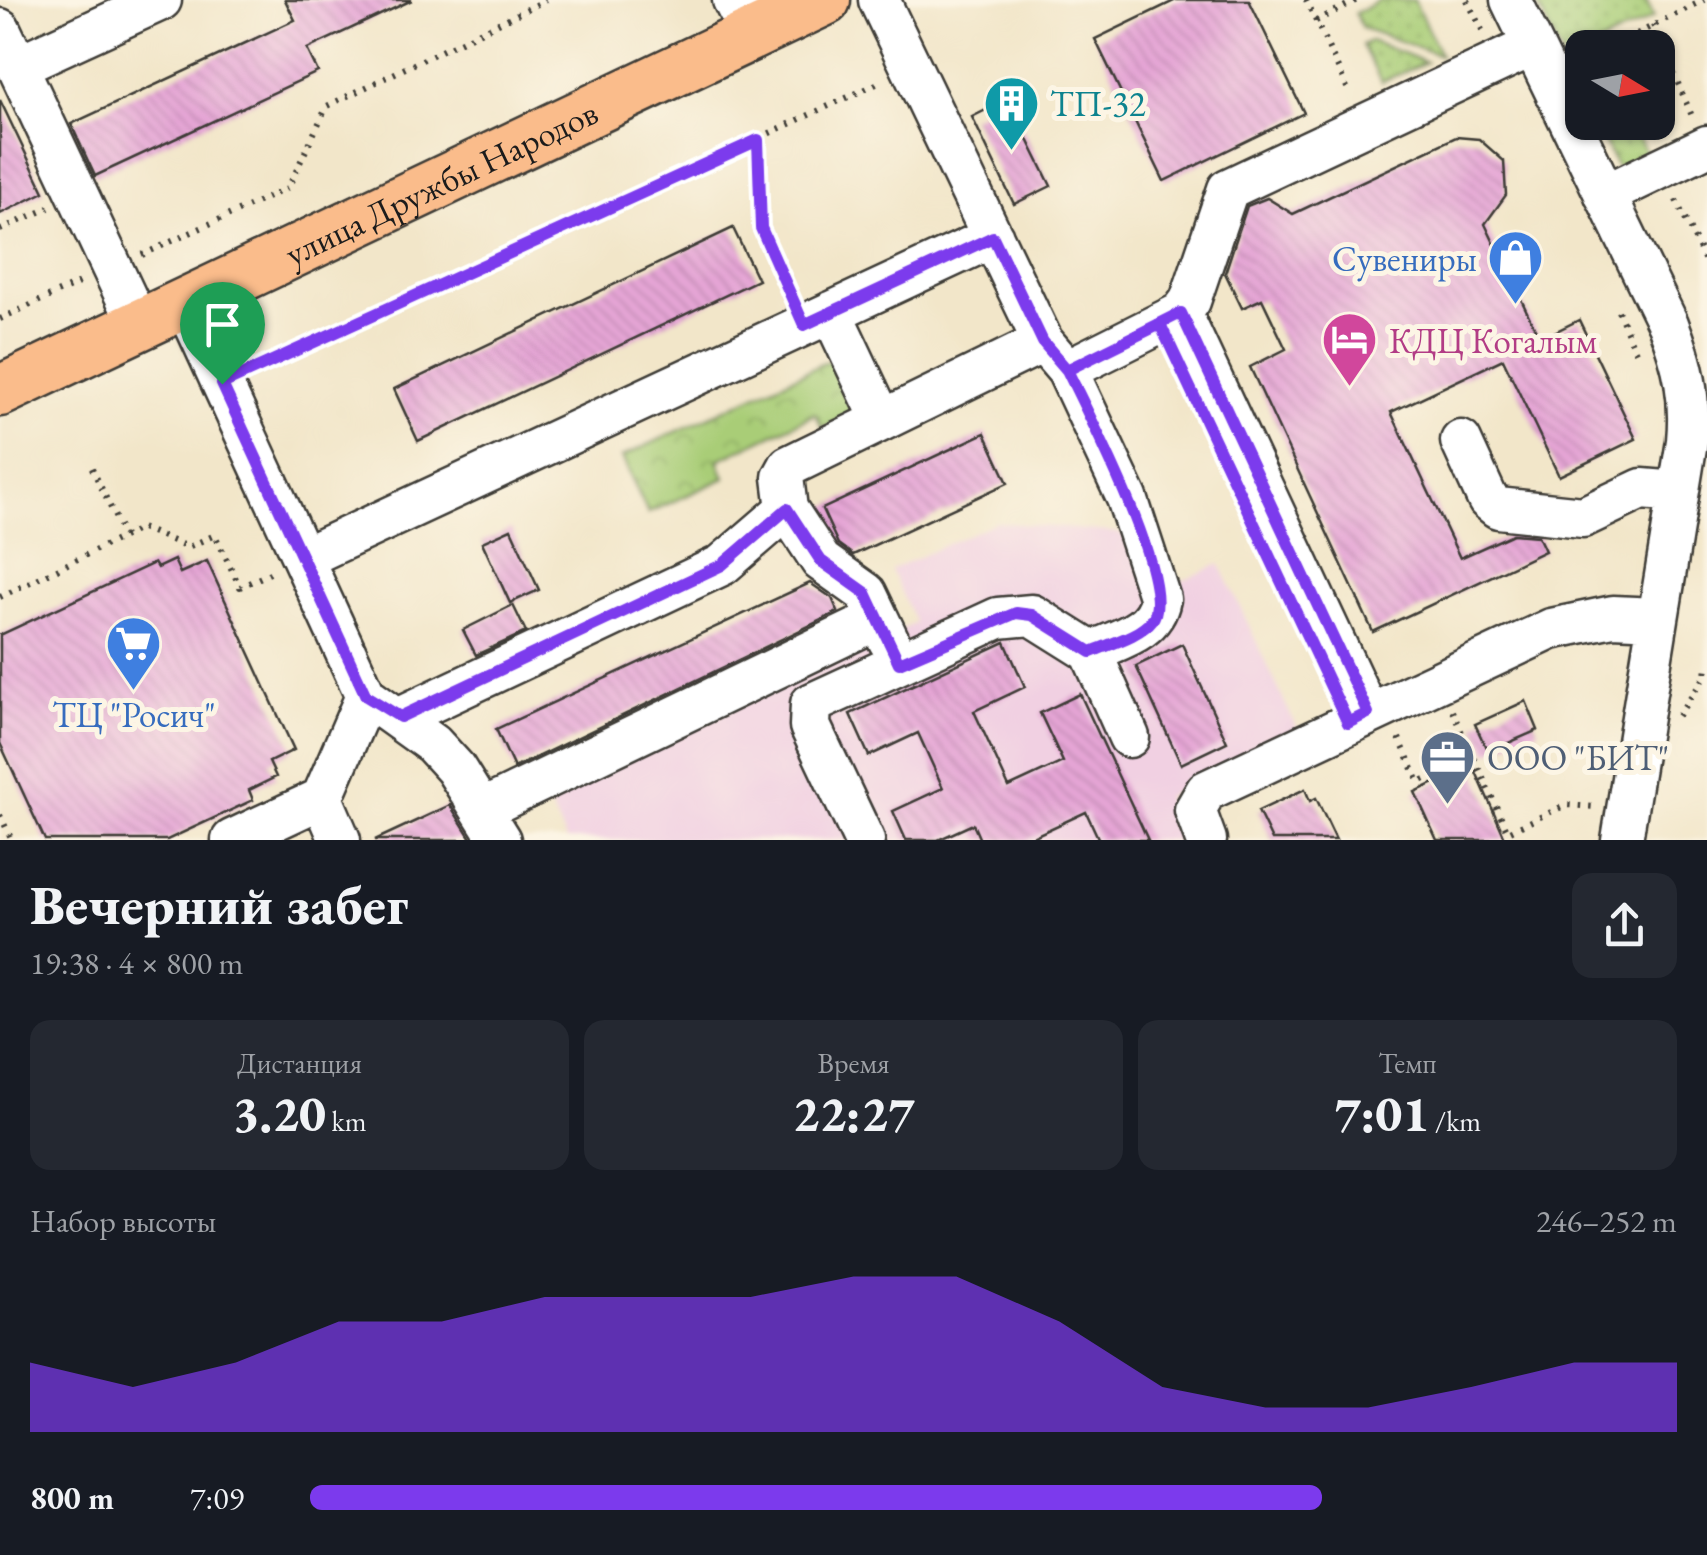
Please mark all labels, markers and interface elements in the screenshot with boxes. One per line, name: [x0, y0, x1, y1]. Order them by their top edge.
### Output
north arrow: [1565, 30, 1675, 140]
map controls: [1565, 30, 1675, 140]
building icon: ТП-32: [981, 73, 1041, 152]
place label: ТП-32: [1050, 81, 1146, 126]
street label: улица Дружбы Народов: [277, 89, 605, 276]
shop icon: Сувениры: [1486, 228, 1546, 307]
place label: Сувениры: [1332, 236, 1477, 282]
pin: [180, 282, 265, 385]
icon: arrive: [195, 297, 250, 352]
hotel icon: КДЦ Когалым: [1320, 310, 1380, 389]
place label: КДЦ Когалым: [1389, 318, 1597, 363]
supermarket icon: ТЦ "Росич": [104, 613, 164, 692]
place label: ТЦ "Росич": [52, 692, 216, 737]
office icon: ООО "БИТ": [1418, 727, 1478, 806]
place label: ООО "БИТ": [1487, 735, 1669, 780]
text: Вечерний забег: [30, 869, 408, 940]
button: share: [1572, 873, 1677, 978]
text: 19:38 · 4 × 800 m: [30, 942, 243, 984]
text: Дистанция: [237, 1045, 362, 1081]
text: Время: [818, 1045, 889, 1081]
text: Темп: [1378, 1045, 1437, 1081]
text: 3.20: [232, 1081, 326, 1146]
text: 22:27: [792, 1081, 915, 1146]
text: 7:01: [1334, 1081, 1429, 1146]
text: km: [326, 1103, 367, 1139]
text: /km: [1429, 1103, 1481, 1139]
text: Набор высоты: [30, 1200, 216, 1242]
text: 246–252 m: [1536, 1200, 1677, 1242]
text: 800 m: [30, 1477, 114, 1519]
text: 7:09: [190, 1477, 244, 1519]

